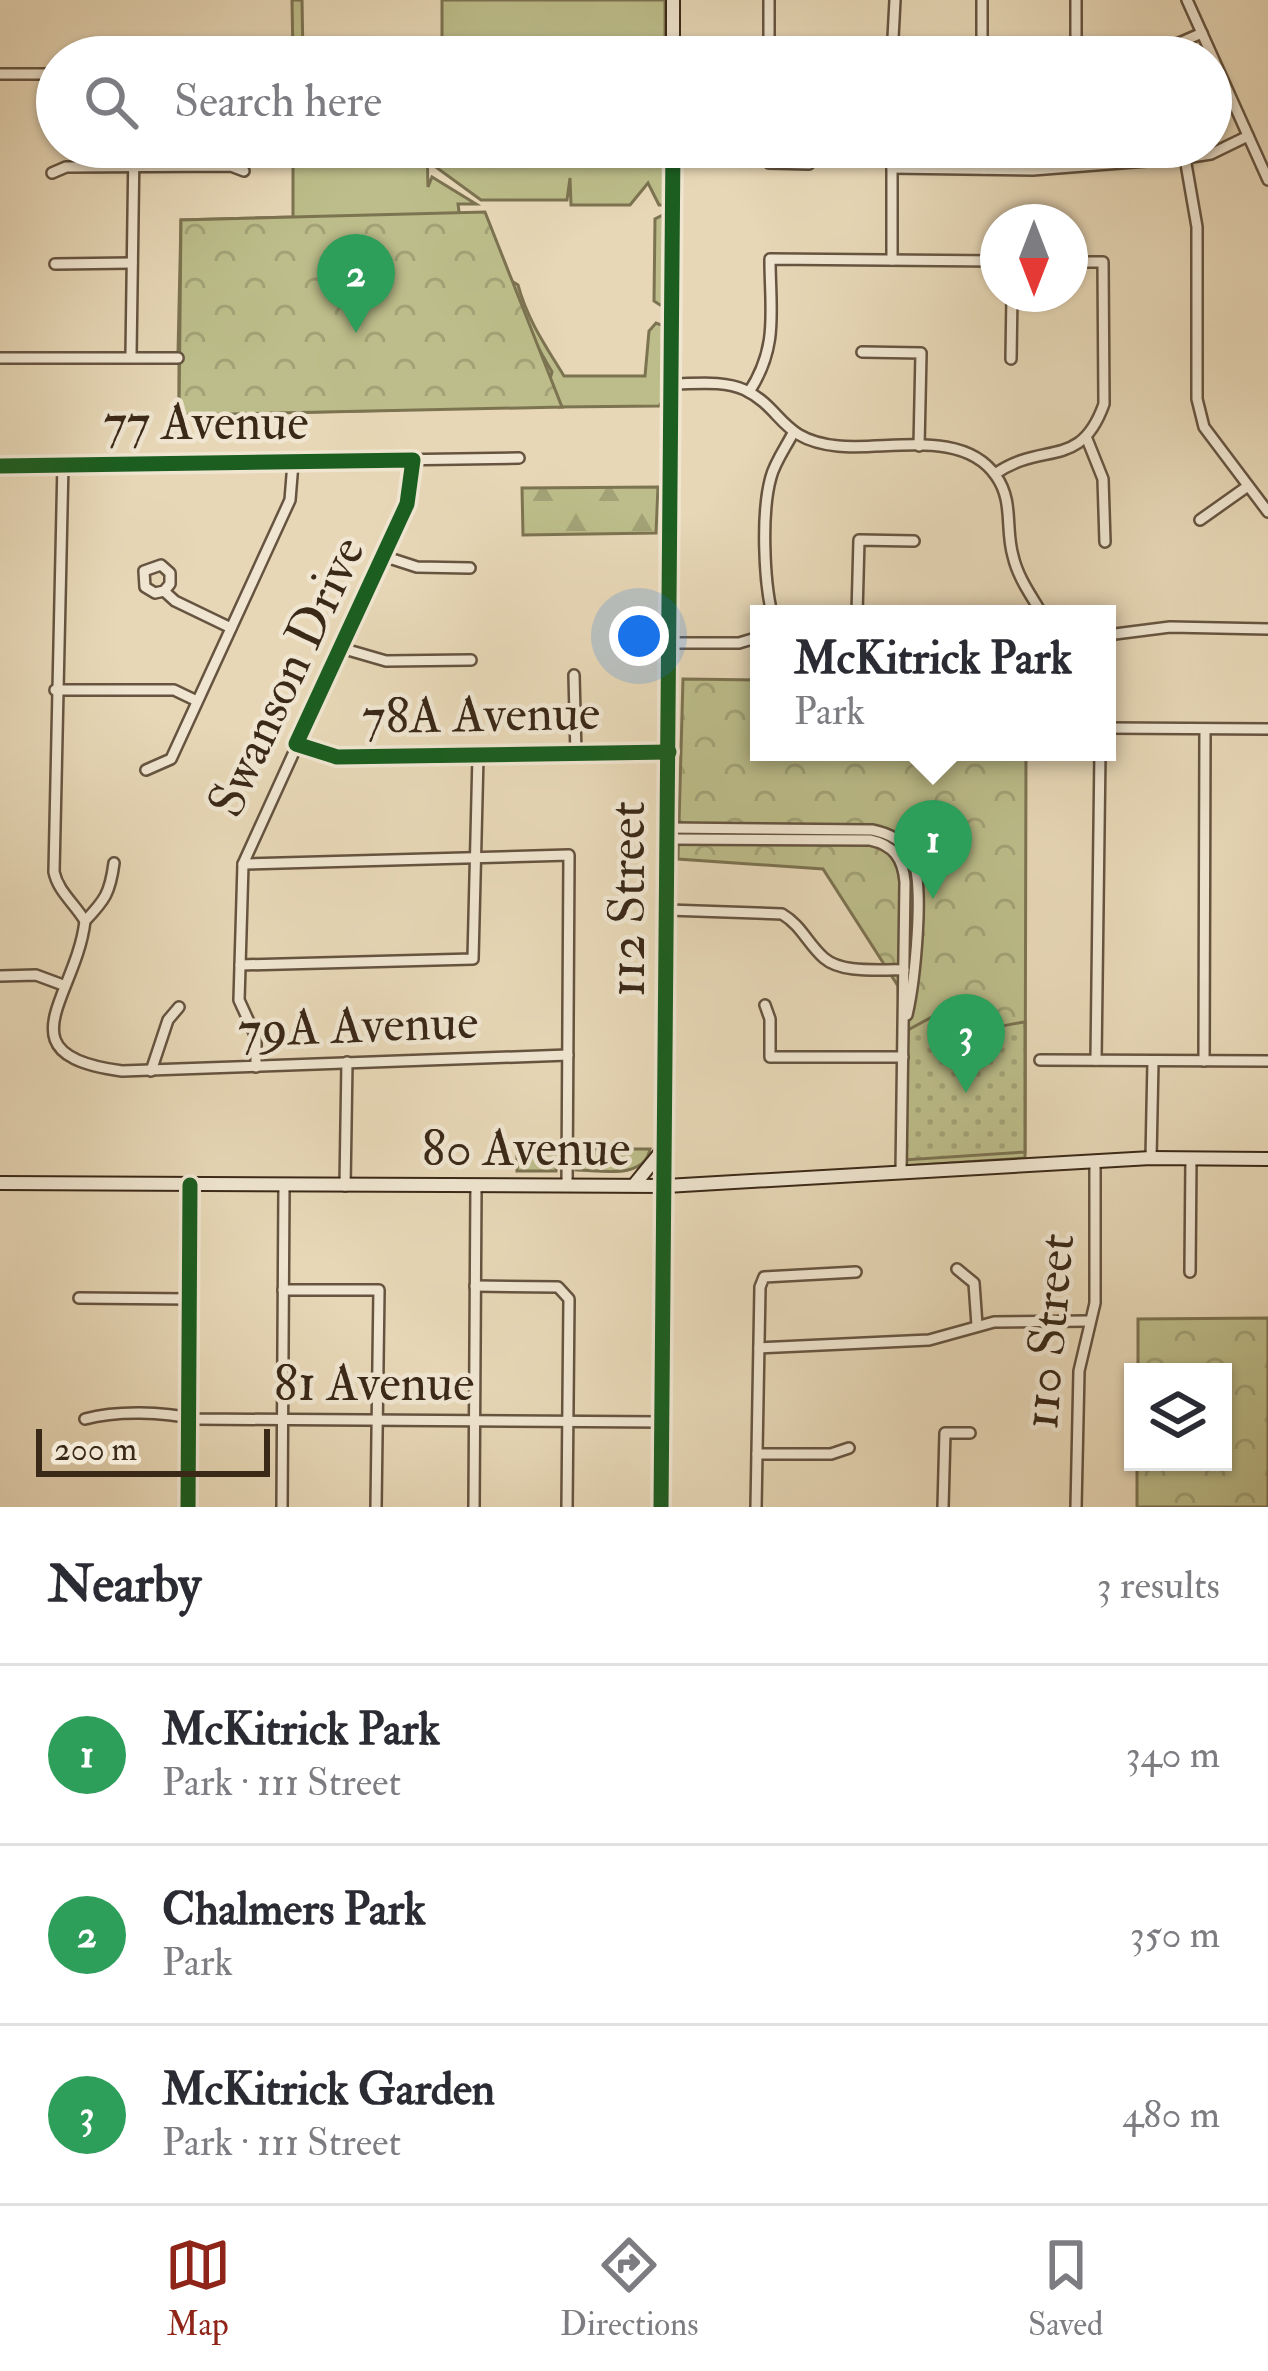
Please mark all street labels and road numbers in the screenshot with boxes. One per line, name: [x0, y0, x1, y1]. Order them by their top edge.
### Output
street label: 77 Avenue: [103, 391, 309, 455]
street label: Swanson Drive: [194, 526, 380, 827]
street label: 78A Avenue: [361, 681, 601, 749]
street label: 112 Street: [596, 801, 660, 997]
street label: 79A Avenue: [237, 990, 479, 1062]
street label: 80 Avenue: [422, 1117, 630, 1181]
street label: 110 Street: [1009, 1231, 1089, 1432]
street label: 81 Avenue: [274, 1352, 474, 1416]

